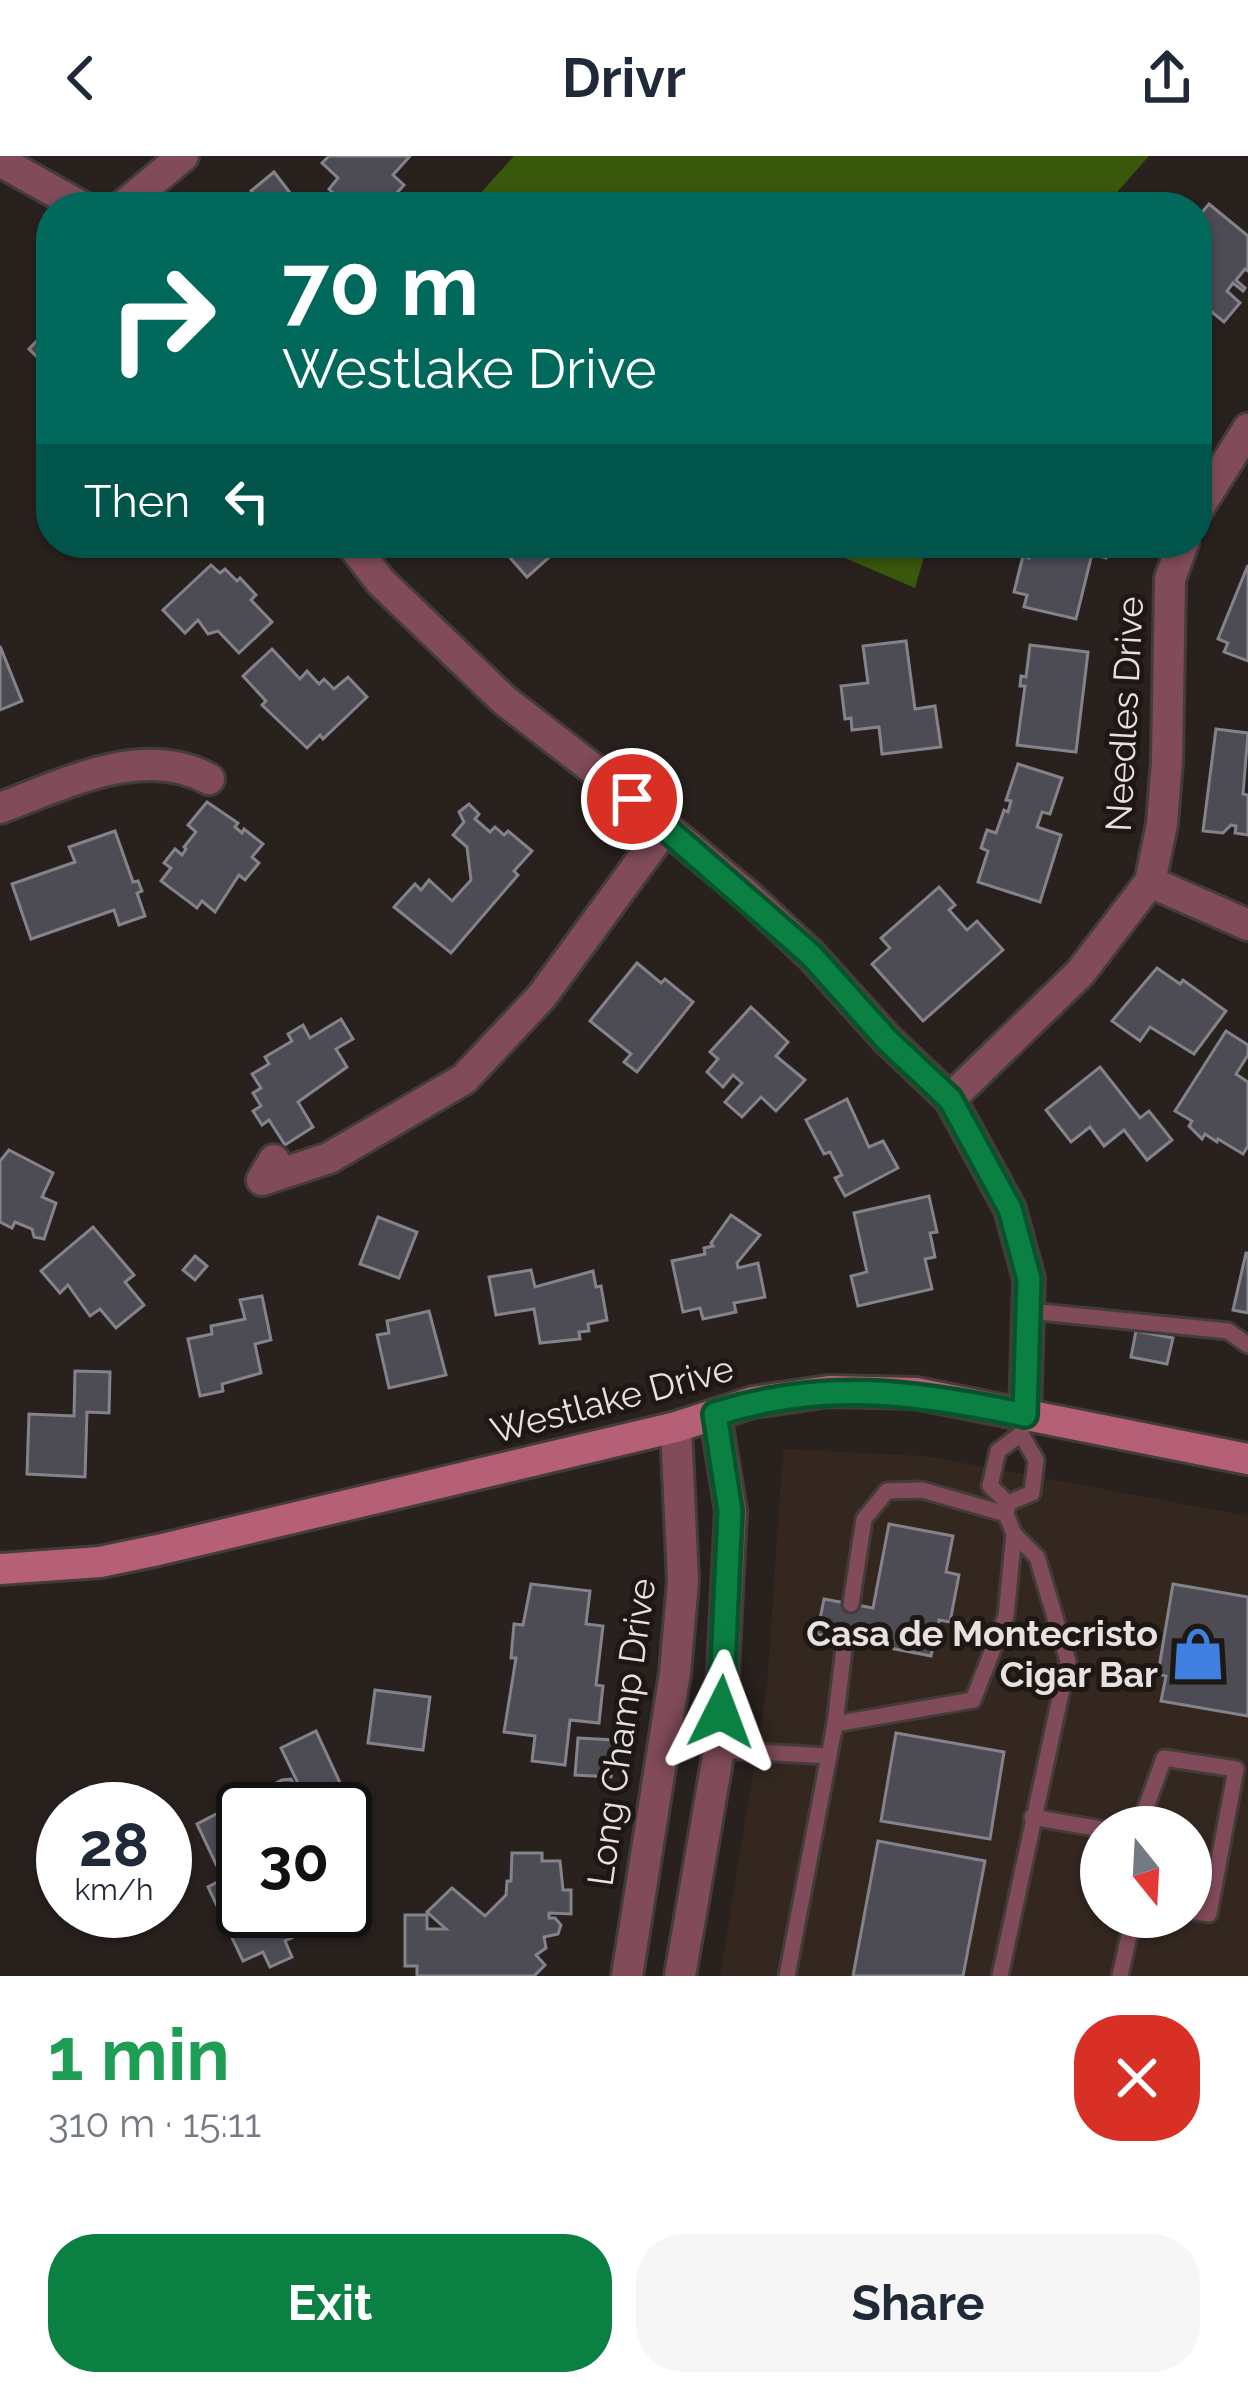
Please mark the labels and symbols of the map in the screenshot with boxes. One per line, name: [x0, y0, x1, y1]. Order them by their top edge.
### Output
street label: Needles Drive: [1097, 595, 1151, 833]
pin: [581, 748, 683, 850]
street label: Westlake Drive: [486, 1346, 738, 1452]
street label: Long Champ Drive: [579, 1576, 663, 1888]
place label: Casa de Montecristo Cigar Bar: [806, 1612, 1158, 1695]
shop icon: Casa de Montecristo Cigar Bar: [1169, 1625, 1227, 1683]
position arrow: [658, 1649, 784, 1775]
speed limit sign: 30: [216, 1782, 372, 1938]
north arrow: [1080, 1806, 1212, 1938]

